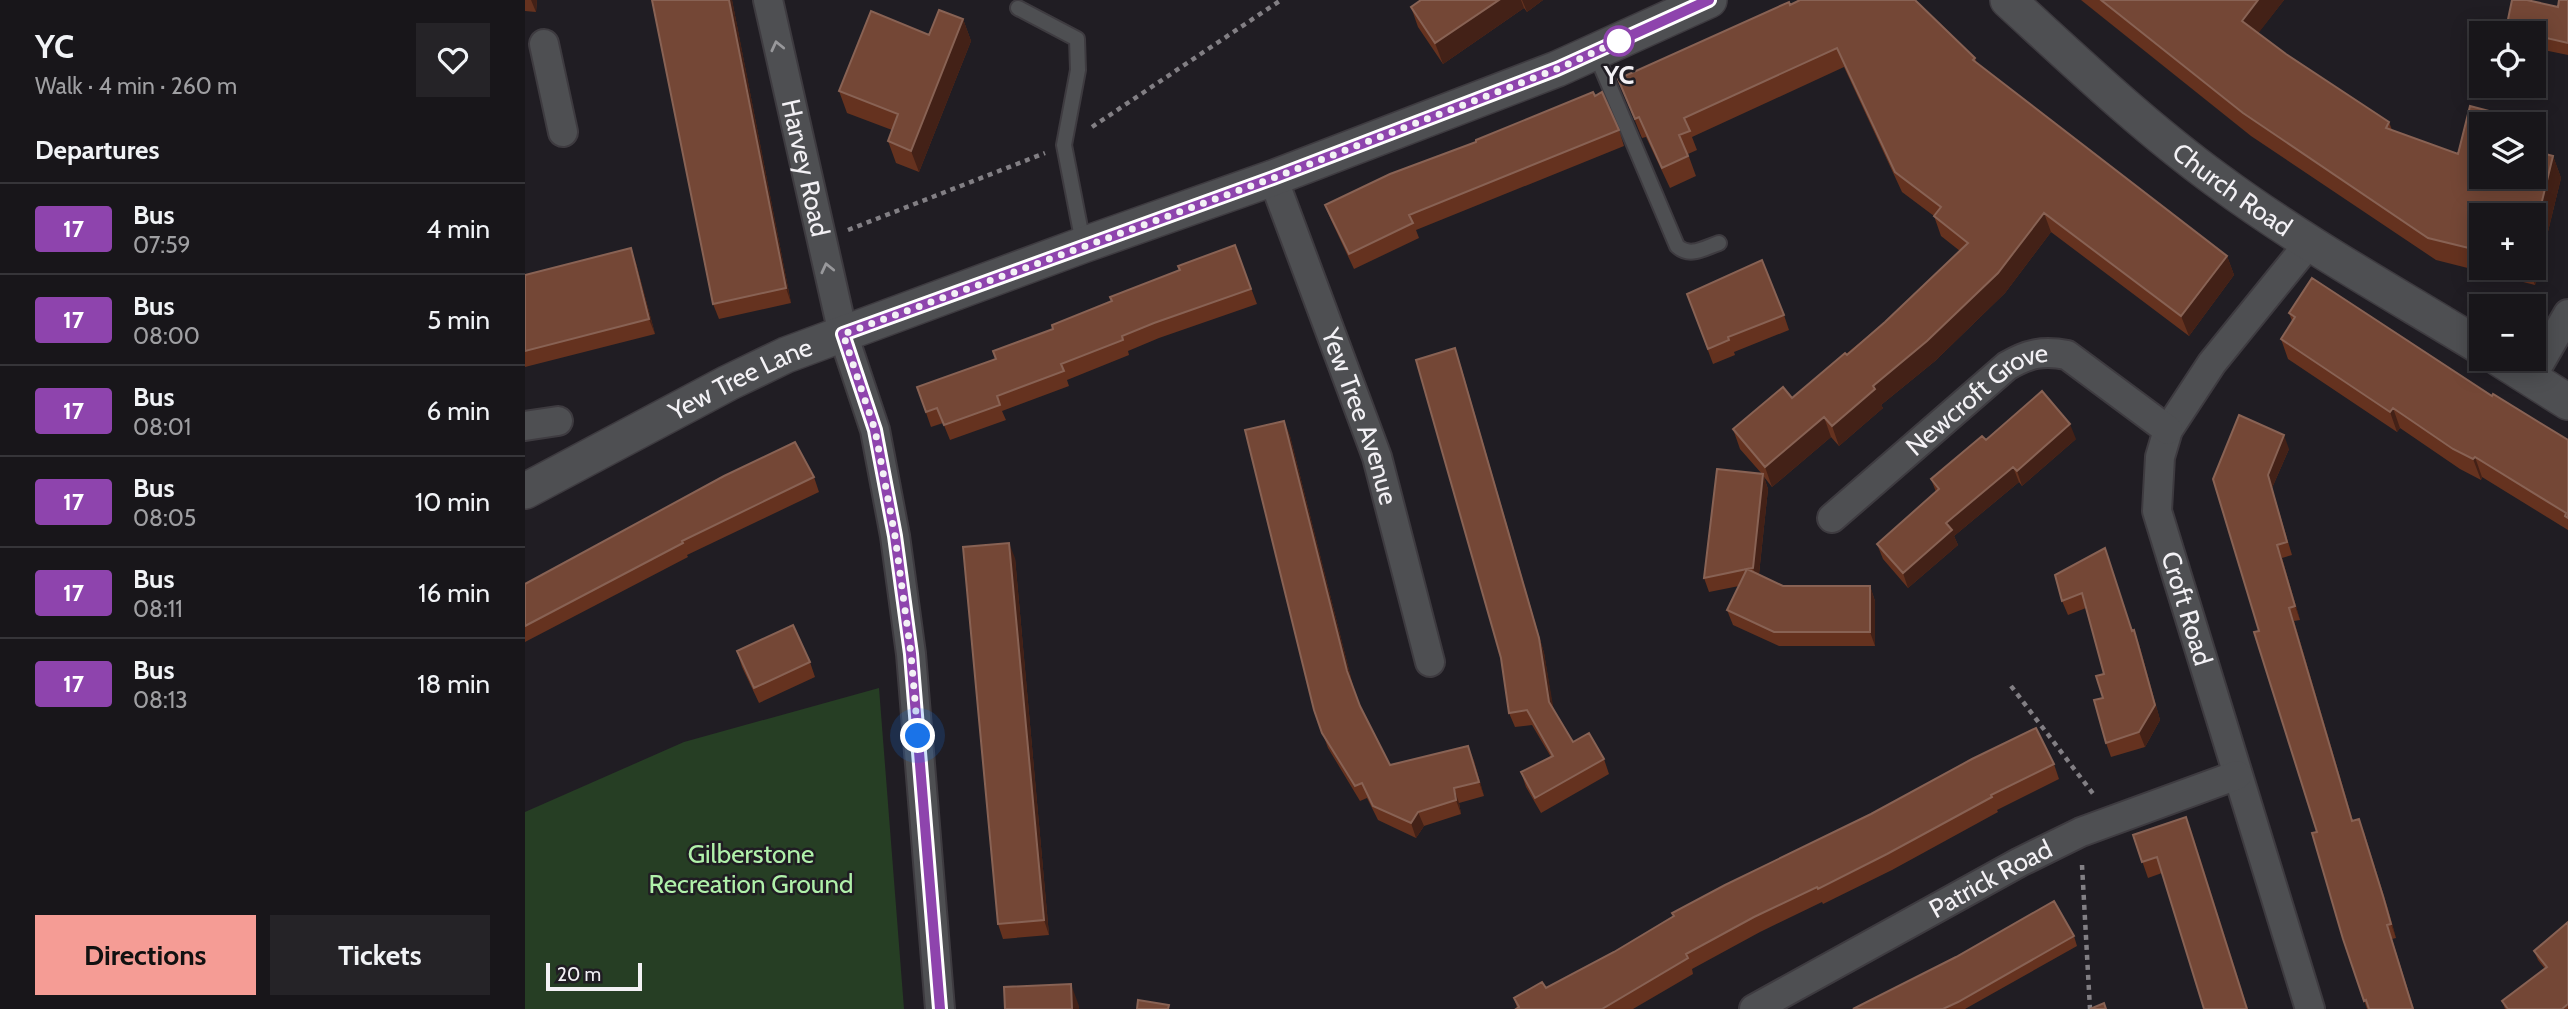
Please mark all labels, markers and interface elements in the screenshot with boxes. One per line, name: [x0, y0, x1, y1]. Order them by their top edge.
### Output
map controls: [2469, 21, 2546, 371]
button: locate: [2469, 21, 2546, 98]
button: heart: [416, 23, 490, 97]
text: YC: [35, 26, 74, 66]
marker: YC: [1604, 26, 1634, 56]
one-way arrow: [770, 40, 785, 52]
place label: YC: [1603, 59, 1635, 91]
text: Walk · 4 min · 260 m: [35, 72, 237, 100]
street label: Harvey Road: [775, 96, 837, 240]
button: layers: [2469, 112, 2546, 189]
text: Departures: [35, 134, 159, 166]
street label: Church Road: [2166, 136, 2298, 243]
text: Bus: [133, 199, 174, 231]
button: +: [2469, 203, 2546, 280]
text: 4 min: [426, 213, 490, 245]
text: 17: [63, 214, 84, 243]
text: 07:59: [133, 231, 191, 259]
one-way arrow: [821, 262, 835, 274]
text: Bus: [133, 290, 174, 322]
button: −: [2469, 294, 2546, 371]
text: 5 min: [427, 304, 490, 336]
text: 17: [63, 305, 84, 334]
text: 08:00: [133, 322, 200, 350]
street label: Yew Tree Avenue: [1314, 323, 1405, 508]
street label: Yew Tree Lane: [662, 331, 817, 428]
street label: Newcroft Grove: [1899, 337, 2049, 463]
text: Bus: [133, 381, 174, 413]
text: 6 min: [427, 395, 490, 427]
text: 17: [63, 396, 84, 425]
text: 08:01: [133, 413, 191, 441]
text: Bus: [133, 472, 174, 504]
text: 10 min: [415, 486, 490, 518]
text: 17: [63, 487, 84, 516]
text: 08:05: [133, 504, 196, 532]
street label: Croft Road: [2154, 548, 2219, 669]
text: Bus: [133, 563, 174, 595]
text: 16 min: [418, 577, 490, 609]
text: 17: [63, 578, 84, 607]
text: 08:11: [133, 595, 183, 623]
text: Bus: [133, 654, 174, 686]
text: 18 min: [417, 668, 490, 700]
text: 17: [63, 669, 84, 698]
text: 08:13: [133, 686, 188, 714]
your location: [900, 718, 935, 753]
street label: Patrick Road: [1923, 833, 2057, 925]
park label: Gilberstone Recreation Ground: [649, 838, 853, 900]
button: Directions: [35, 915, 256, 995]
button: Tickets: [270, 915, 490, 995]
scale bar: [546, 960, 642, 992]
text: 20 m: [557, 963, 601, 986]

